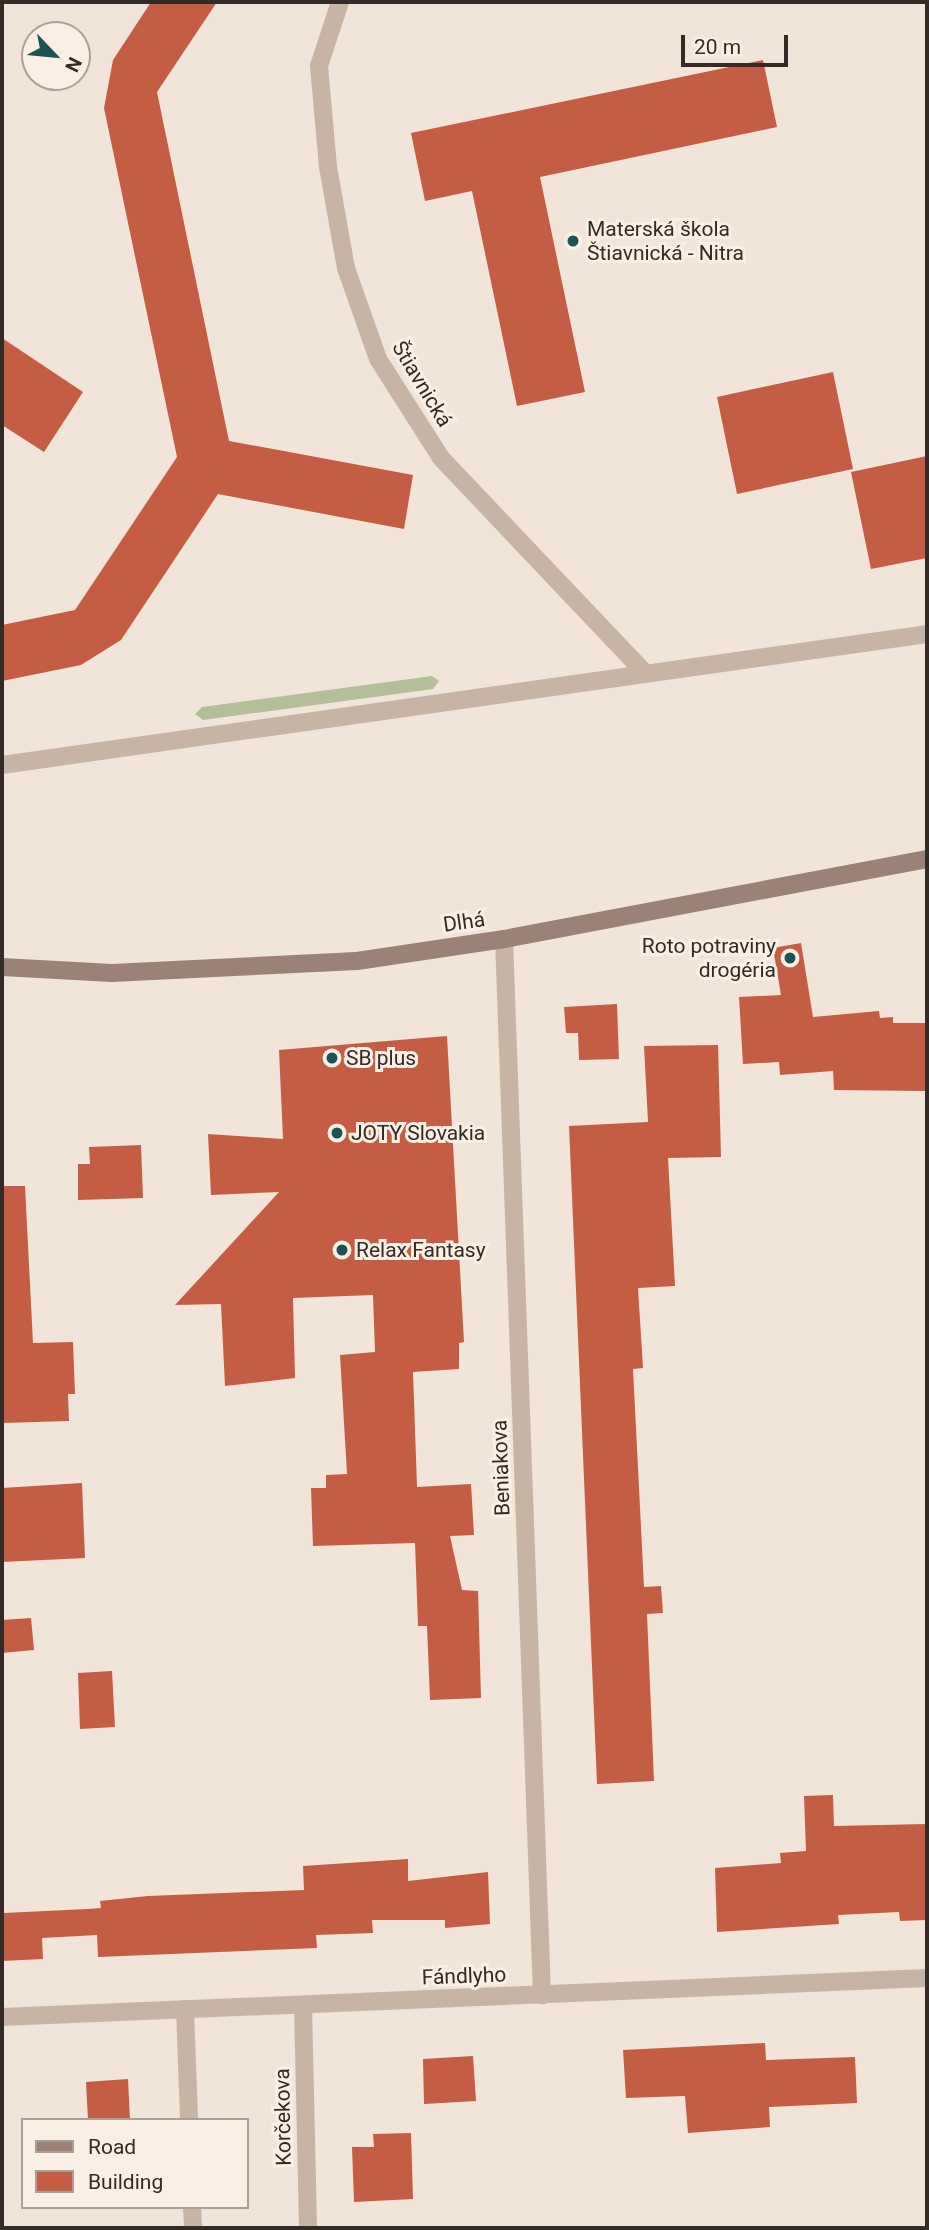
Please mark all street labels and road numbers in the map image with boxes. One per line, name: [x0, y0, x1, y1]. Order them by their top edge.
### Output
street label: Štiavnická: [387, 337, 457, 431]
street label: Dlhá: [442, 907, 486, 937]
street label: Beniakova: [487, 1419, 515, 1517]
street label: Fándlyho: [421, 1962, 507, 1990]
street label: Korčekova: [270, 2068, 296, 2166]

